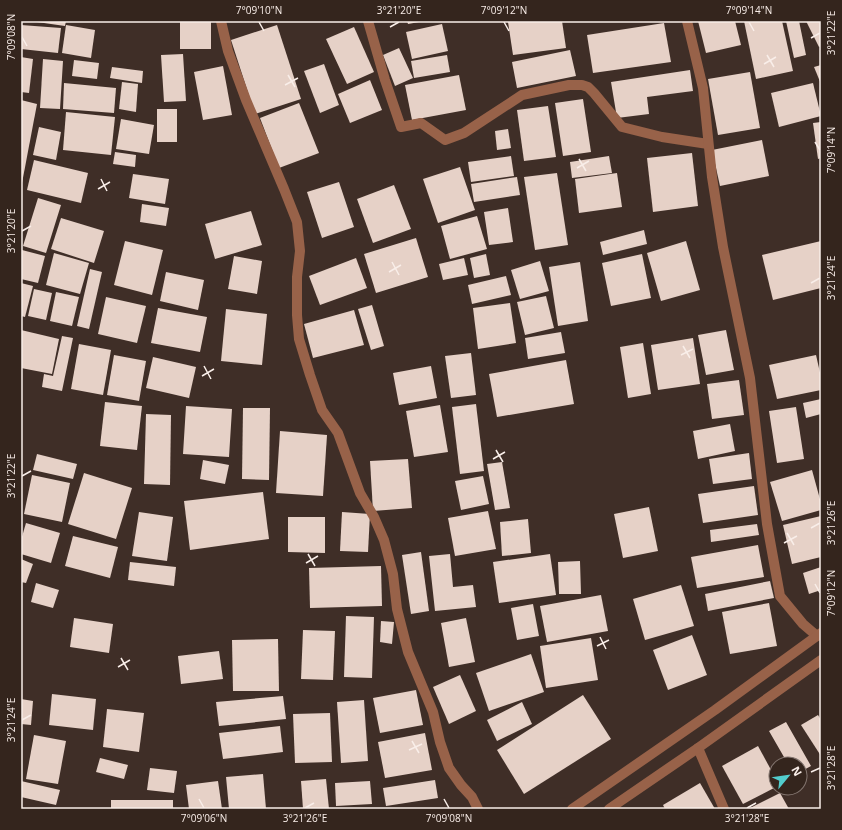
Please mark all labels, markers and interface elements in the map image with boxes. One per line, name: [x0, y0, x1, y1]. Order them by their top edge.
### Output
text: 7°09'10"N: [236, 3, 282, 17]
text: 3°21'20"E: [377, 3, 421, 17]
text: 7°09'12"N: [481, 3, 527, 17]
text: 7°09'14"N: [726, 3, 772, 17]
text: 3°21'22"E: [824, 11, 838, 55]
text: 7°09'08"N: [4, 14, 18, 60]
text: 7°09'14"N: [824, 127, 838, 173]
text: 3°21'20"E: [4, 209, 18, 253]
text: 3°21'24"E: [824, 256, 838, 300]
text: 3°21'22"E: [4, 454, 18, 498]
text: 3°21'26"E: [824, 501, 838, 545]
text: 7°09'12"N: [824, 570, 838, 616]
text: 3°21'24"E: [4, 698, 18, 742]
text: 3°21'28"E: [824, 746, 838, 790]
north arrow: [768, 756, 808, 796]
text: N: [788, 763, 806, 778]
text: 7°09'06"N: [181, 811, 227, 825]
text: 3°21'26"E: [283, 811, 327, 825]
text: 7°09'08"N: [426, 811, 472, 825]
text: 3°21'28"E: [725, 811, 769, 825]

